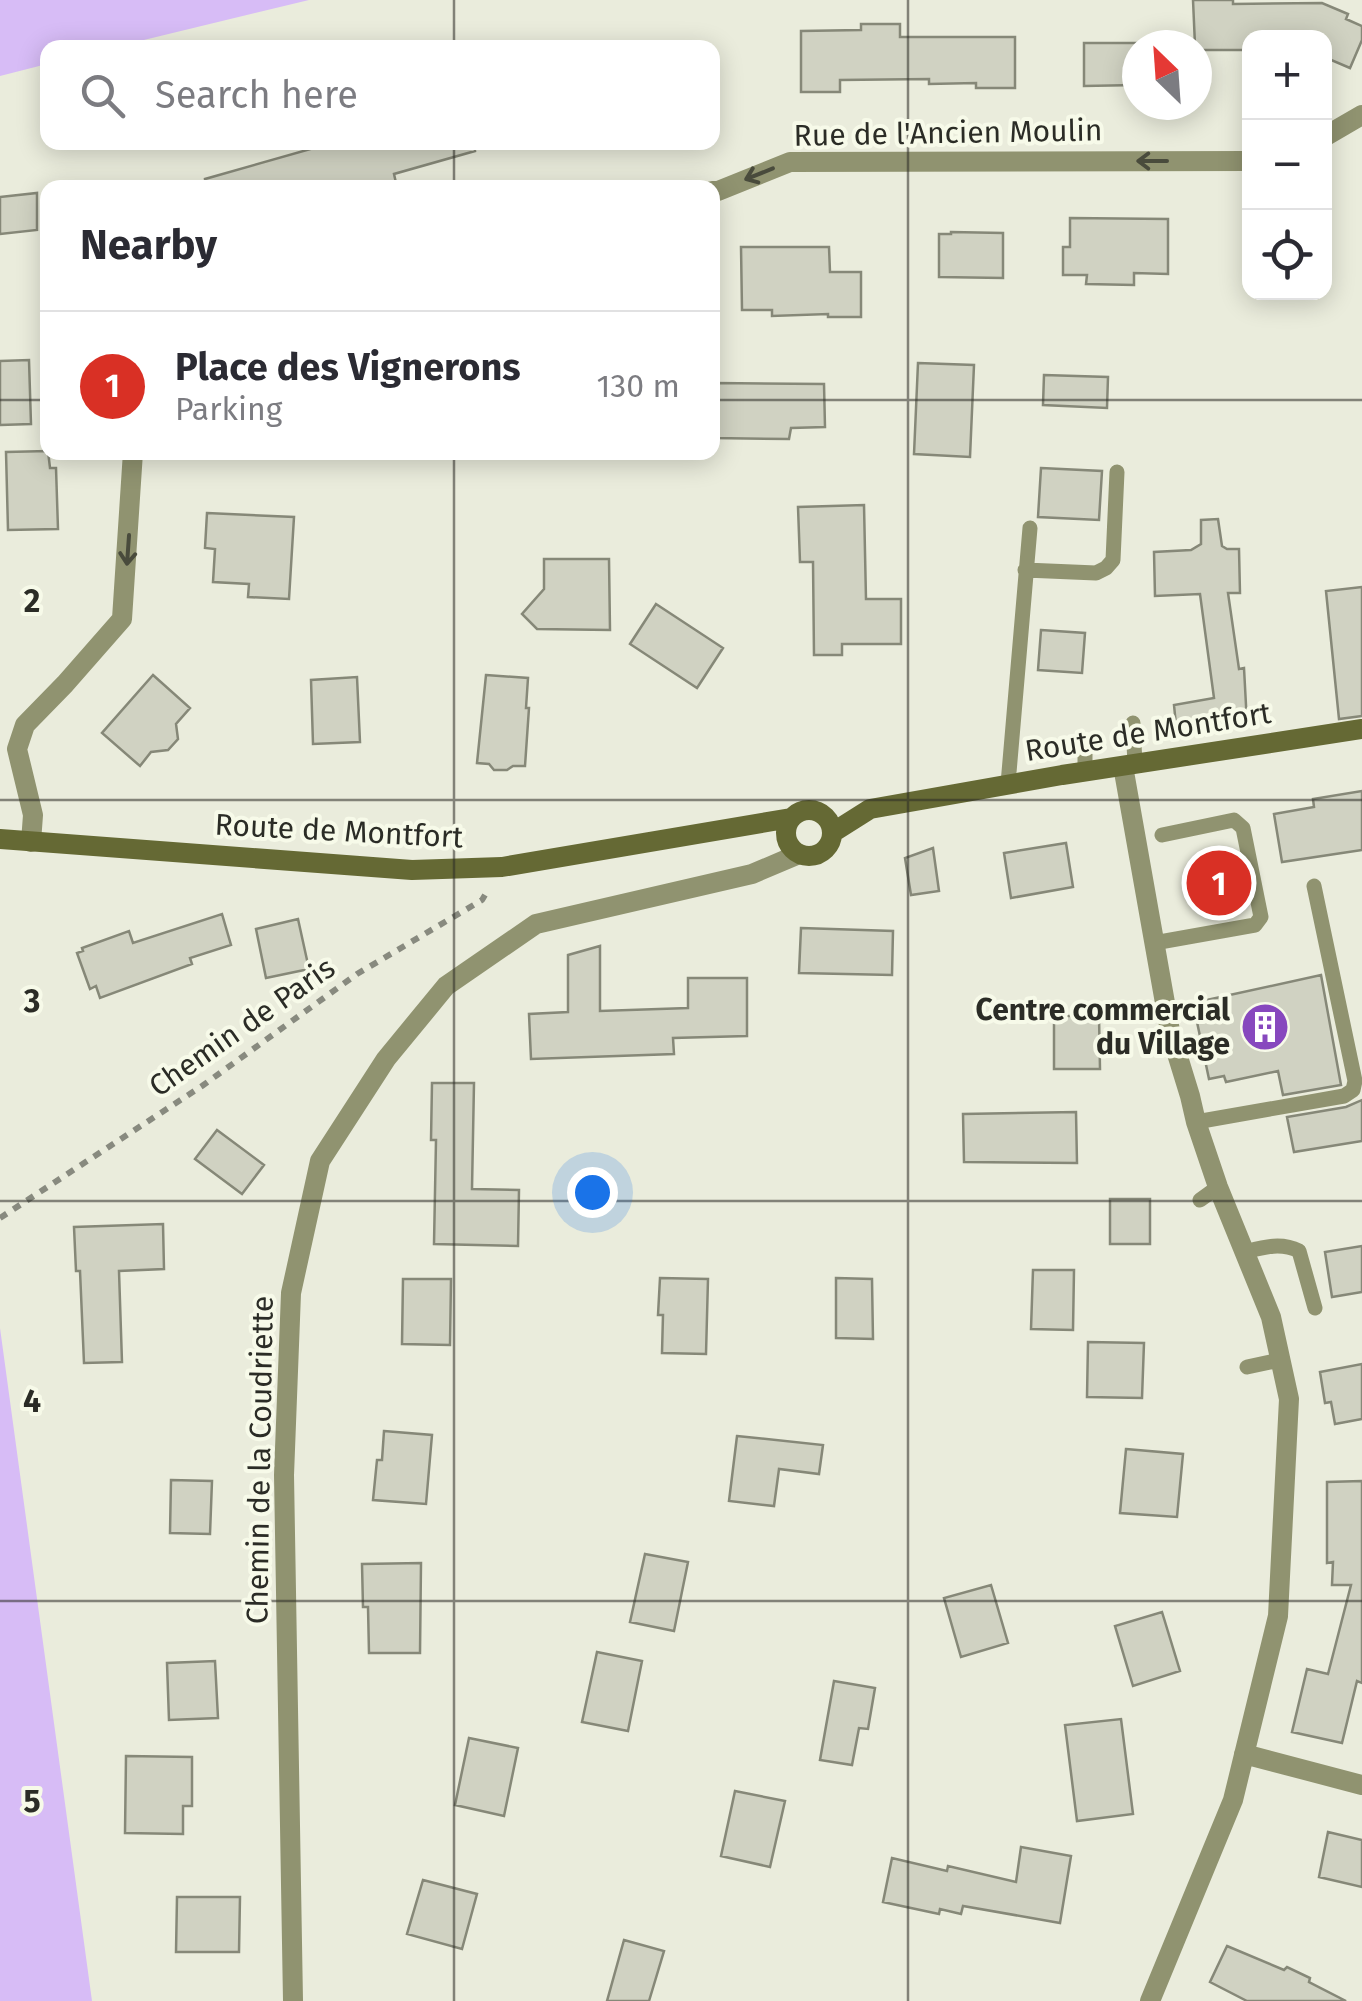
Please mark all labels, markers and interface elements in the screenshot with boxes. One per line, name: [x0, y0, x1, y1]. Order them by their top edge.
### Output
north arrow: [1122, 30, 1212, 120]
map controls: [1242, 30, 1332, 300]
button: +: [1242, 30, 1332, 120]
search box: [40, 40, 720, 150]
icon: search: [75, 68, 130, 123]
text: Search here: [155, 72, 358, 118]
street label: Rue de l'Ancien Moulin: [793, 112, 1103, 154]
button: −: [1242, 120, 1332, 210]
one-way arrow: [1137, 152, 1170, 170]
one-way arrow: [745, 166, 775, 184]
button: locate: [1242, 210, 1332, 300]
text: Nearby: [80, 220, 217, 270]
text: Place des Vignerons: [175, 344, 521, 390]
text: 1: [105, 367, 120, 405]
text: 130 m: [596, 367, 680, 405]
text: Parking: [175, 390, 282, 428]
one-way arrow: [118, 533, 137, 565]
text: 2: [24, 582, 40, 620]
street label: Route de Montfort: [1022, 695, 1274, 769]
street label: Route de Montfort: [214, 807, 464, 855]
pin: 1: [1186, 846, 1252, 920]
street label: Chemin de Paris: [142, 950, 342, 1104]
text: 3: [23, 982, 40, 1020]
place label: Centre commercial du Village: [976, 992, 1230, 1062]
building icon: Centre commercial du Village: [1239, 1001, 1291, 1053]
your location: [567, 1167, 618, 1218]
street label: Chemin de la Coudriette: [239, 1296, 281, 1624]
text: 4: [23, 1382, 41, 1420]
text: 5: [23, 1782, 41, 1820]

